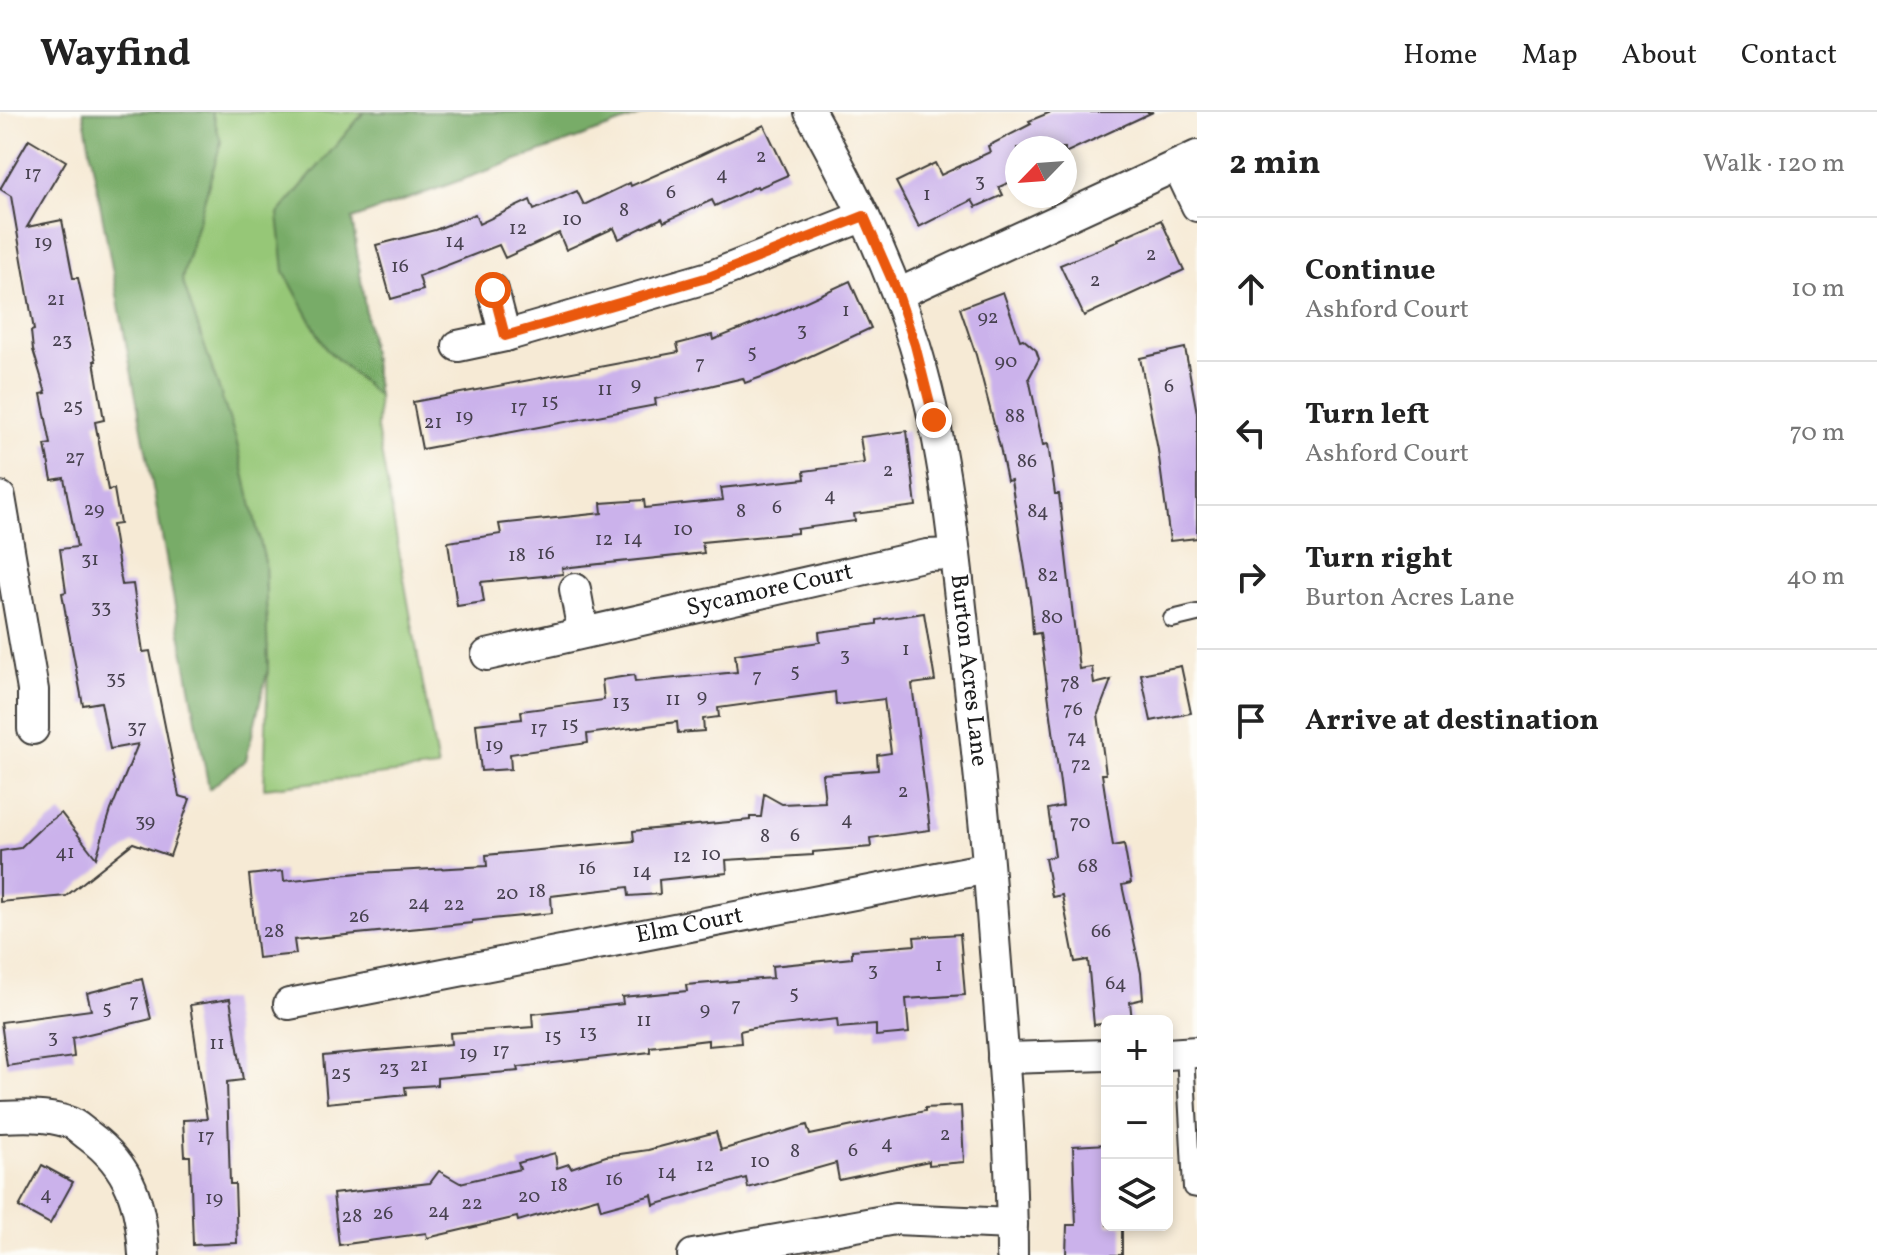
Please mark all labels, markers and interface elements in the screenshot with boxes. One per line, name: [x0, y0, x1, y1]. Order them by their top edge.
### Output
text: Wayfind: [40, 29, 191, 82]
text: Home: [1403, 36, 1477, 75]
text: Map: [1521, 36, 1577, 75]
text: About: [1621, 36, 1697, 75]
text: Contact: [1741, 36, 1837, 75]
north arrow: [1005, 136, 1077, 208]
text: 2 min: [1229, 141, 1321, 188]
house number: 2: [756, 143, 766, 171]
text: Walk · 120 m: [1703, 146, 1845, 182]
house number: 17: [24, 160, 42, 188]
house number: 4: [716, 161, 728, 189]
house number: 3: [975, 168, 985, 196]
house number: 6: [666, 179, 676, 207]
house number: 1: [923, 181, 931, 209]
house number: 8: [619, 197, 629, 225]
house number: 10: [562, 206, 582, 234]
house number: 12: [509, 215, 527, 243]
house number: 14: [445, 228, 465, 256]
house number: 19: [34, 229, 52, 257]
house number: 2: [1146, 241, 1156, 269]
text: Continue: [1305, 250, 1436, 292]
house number: 16: [391, 253, 409, 281]
house number: 2: [1090, 267, 1100, 295]
icon: ahead: [1229, 267, 1273, 311]
text: 10 m: [1791, 271, 1845, 307]
route start: [475, 272, 511, 308]
house number: 21: [47, 286, 65, 314]
text: Ashford Court: [1305, 292, 1469, 328]
house number: 1: [842, 297, 850, 325]
house number: 92: [977, 304, 999, 332]
house number: 3: [797, 317, 807, 345]
house number: 23: [52, 327, 72, 355]
house number: 5: [747, 339, 757, 367]
house number: 90: [995, 348, 1017, 376]
house number: 7: [695, 350, 705, 378]
house number: 9: [631, 371, 641, 399]
house number: 6: [1164, 373, 1174, 401]
house number: 11: [597, 376, 613, 404]
house number: 15: [541, 388, 559, 416]
house number: 25: [63, 393, 83, 421]
house number: 17: [510, 394, 528, 422]
text: Turn left: [1305, 394, 1429, 436]
route end: [916, 402, 952, 438]
house number: 19: [455, 403, 473, 431]
house number: 88: [1005, 403, 1025, 431]
house number: 21: [424, 409, 442, 437]
icon: left: [1229, 411, 1273, 455]
text: 70 m: [1790, 415, 1845, 451]
text: Ashford Court: [1305, 436, 1469, 472]
house number: 27: [65, 444, 85, 472]
house number: 86: [1017, 448, 1037, 476]
house number: 2: [883, 457, 893, 485]
house number: 4: [824, 482, 836, 510]
house number: 6: [772, 494, 782, 522]
house number: 29: [84, 496, 104, 524]
house number: 8: [736, 498, 746, 526]
house number: 84: [1027, 498, 1049, 526]
house number: 10: [673, 516, 693, 544]
house number: 14: [623, 525, 643, 553]
house number: 12: [595, 526, 613, 554]
text: Turn right: [1305, 538, 1453, 580]
house number: 16: [537, 540, 555, 568]
house number: 18: [508, 542, 526, 570]
house number: 31: [81, 546, 99, 574]
street label: Sycamore Court: [683, 555, 856, 626]
icon: right: [1229, 555, 1273, 599]
text: 40 m: [1786, 559, 1845, 595]
house number: 82: [1038, 562, 1058, 590]
street label: Burton Acres Lane: [940, 572, 996, 768]
text: Burton Acres Lane: [1305, 580, 1514, 616]
house number: 33: [91, 594, 111, 622]
house number: 80: [1041, 604, 1063, 632]
house number: 1: [902, 636, 910, 664]
house number: 3: [840, 642, 850, 670]
house number: 5: [790, 658, 800, 686]
house number: 7: [752, 663, 762, 691]
house number: 35: [106, 665, 126, 693]
house number: 78: [1060, 670, 1080, 698]
house number: 9: [697, 683, 707, 711]
house number: 11: [665, 686, 681, 714]
house number: 13: [612, 689, 630, 717]
house number: 76: [1063, 696, 1083, 724]
icon: arrive: [1229, 699, 1273, 743]
text: Arrive at destination: [1305, 700, 1599, 742]
house number: 15: [561, 711, 579, 739]
house number: 37: [127, 714, 147, 742]
house number: 17: [530, 715, 548, 743]
house number: 74: [1067, 724, 1087, 752]
house number: 19: [485, 732, 503, 760]
house number: 72: [1071, 751, 1091, 779]
house number: 2: [898, 778, 908, 806]
house number: 4: [841, 806, 853, 834]
house number: 39: [135, 808, 155, 836]
house number: 70: [1070, 809, 1090, 837]
house number: 6: [790, 822, 800, 850]
house number: 8: [760, 823, 770, 851]
house number: 41: [55, 839, 75, 867]
house number: 10: [701, 841, 721, 869]
house number: 12: [673, 843, 691, 871]
house number: 68: [1078, 853, 1098, 881]
house number: 16: [578, 855, 596, 883]
house number: 14: [632, 858, 652, 886]
house number: 18: [528, 878, 546, 906]
house number: 20: [496, 880, 518, 908]
house number: 24: [408, 890, 430, 918]
house number: 22: [443, 891, 465, 919]
street label: Elm Court: [633, 899, 746, 953]
house number: 26: [349, 903, 369, 931]
house number: 28: [264, 918, 284, 946]
house number: 66: [1091, 918, 1111, 946]
house number: 1: [935, 952, 943, 980]
house number: 3: [868, 957, 878, 985]
house number: 64: [1105, 970, 1127, 998]
house number: 5: [789, 980, 799, 1008]
house number: 7: [129, 988, 139, 1016]
house number: 7: [731, 992, 741, 1020]
house number: 5: [102, 995, 112, 1023]
house number: 9: [700, 996, 710, 1024]
house number: 11: [636, 1007, 652, 1035]
map controls: [1101, 1015, 1173, 1231]
button: +: [1101, 1015, 1173, 1087]
house number: 13: [579, 1019, 597, 1047]
house number: 15: [544, 1023, 562, 1051]
house number: 3: [48, 1024, 58, 1052]
house number: 11: [209, 1030, 225, 1058]
house number: 17: [492, 1037, 510, 1065]
house number: 19: [459, 1040, 477, 1068]
house number: 21: [410, 1052, 428, 1080]
house number: 23: [379, 1055, 399, 1083]
house number: 25: [331, 1060, 351, 1088]
button: −: [1101, 1087, 1173, 1159]
house number: 2: [940, 1121, 950, 1149]
house number: 17: [197, 1123, 215, 1151]
house number: 4: [881, 1130, 893, 1158]
house number: 6: [848, 1137, 858, 1165]
house number: 8: [790, 1138, 800, 1166]
house number: 10: [750, 1148, 770, 1176]
house number: 12: [696, 1152, 714, 1180]
house number: 14: [657, 1159, 677, 1187]
button: layers: [1101, 1159, 1173, 1231]
house number: 16: [605, 1166, 623, 1194]
house number: 18: [550, 1172, 568, 1200]
house number: 4: [40, 1181, 52, 1209]
house number: 20: [518, 1183, 540, 1211]
house number: 19: [205, 1185, 223, 1213]
house number: 22: [461, 1190, 483, 1218]
house number: 24: [428, 1198, 450, 1226]
house number: 26: [373, 1200, 393, 1228]
house number: 28: [342, 1203, 362, 1231]

